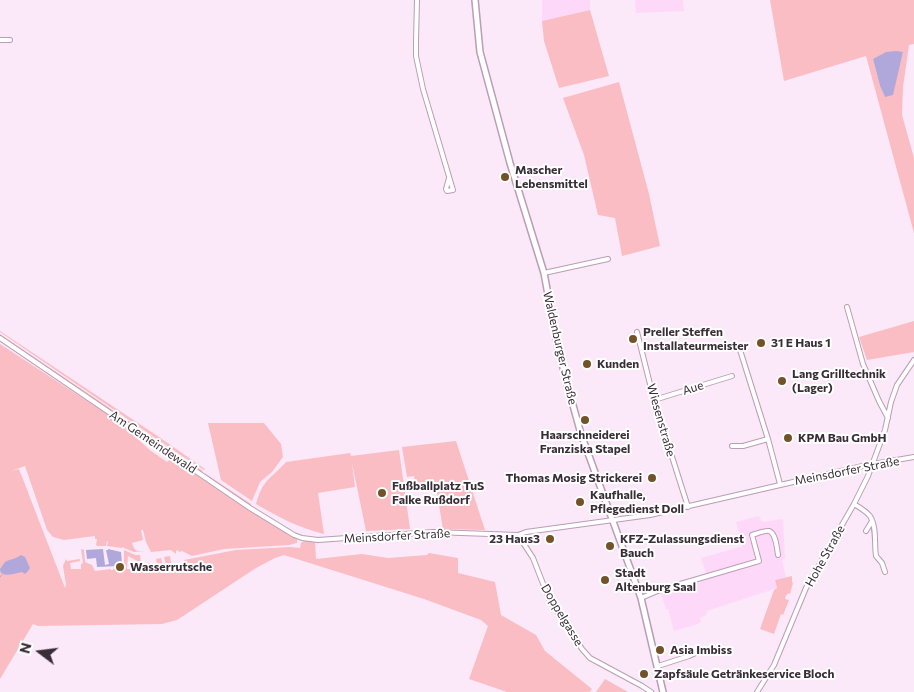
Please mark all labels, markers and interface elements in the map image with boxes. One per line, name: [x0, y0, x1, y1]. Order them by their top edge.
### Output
place label: Mascher Lebensmittel: [515, 163, 588, 191]
marker: Mascher Lebensmittel: [499, 171, 511, 183]
street label: Waldenburger Straße: [540, 290, 580, 406]
place label: Preller Steffen Installateurmeister: [643, 325, 749, 353]
marker: Preller Steffen Installateurmeister: [627, 333, 639, 345]
place label: 31 E Haus 1: [771, 336, 831, 350]
marker: 31 E Haus 1: [755, 337, 767, 349]
place label: Kunden: [597, 357, 639, 371]
marker: Kunden: [581, 358, 593, 370]
place label: Lang Grilltechnik (Lager): [792, 367, 886, 395]
marker: Lang Grilltechnik (Lager): [776, 375, 788, 387]
street label: Aue: [681, 378, 705, 398]
street label: Wiesenstraße: [644, 382, 678, 458]
street label: Am Gemeindewald: [107, 408, 199, 476]
marker: Haarschneiderei Franziska Stapel: [579, 414, 591, 426]
place label: Haarschneiderei Franziska Stapel: [540, 428, 630, 456]
place label: KPM Bau GmbH: [798, 431, 887, 445]
marker: KPM Bau GmbH: [782, 432, 794, 444]
street label: Meinsdorfer Straße: [793, 454, 901, 488]
place label: Thomas Mosig Strickerei: [506, 471, 642, 485]
marker: Thomas Mosig Strickerei: [646, 472, 658, 484]
place label: Fußballplatz TuS Falke Rußdorf: [392, 479, 484, 507]
marker: Fußballplatz TuS Falke Rußdorf: [376, 487, 388, 499]
place label: Kaufhalle, Pflegedienst Doll: [590, 488, 684, 516]
marker: Kaufhalle, Pflegedienst Doll: [574, 496, 586, 508]
street label: Hohe Straße: [802, 523, 848, 589]
street label: Meinsdorfer Straße: [344, 526, 450, 546]
place label: 23 Haus3: [489, 532, 540, 546]
place label: KFZ-Zulassungsdienst Bauch: [620, 532, 744, 560]
marker: 23 Haus3: [544, 533, 556, 545]
marker: KFZ-Zulassungsdienst Bauch: [604, 540, 616, 552]
place label: Wasserrutsche: [130, 560, 212, 574]
marker: Wasserrutsche: [114, 561, 126, 573]
place label: Stadt Altenburg Saal: [615, 566, 696, 594]
marker: Stadt Altenburg Saal: [599, 574, 611, 586]
street label: Doppelgasse: [538, 582, 586, 648]
north arrow: [15, 627, 65, 677]
text: N: [15, 641, 35, 655]
place label: Asia Imbiss: [670, 643, 732, 657]
marker: Asia Imbiss: [654, 644, 666, 656]
place label: Zapfsäule Getränkeservice Bloch: [654, 667, 834, 681]
marker: Zapfsäule Getränkeservice Bloch: [638, 668, 650, 680]

